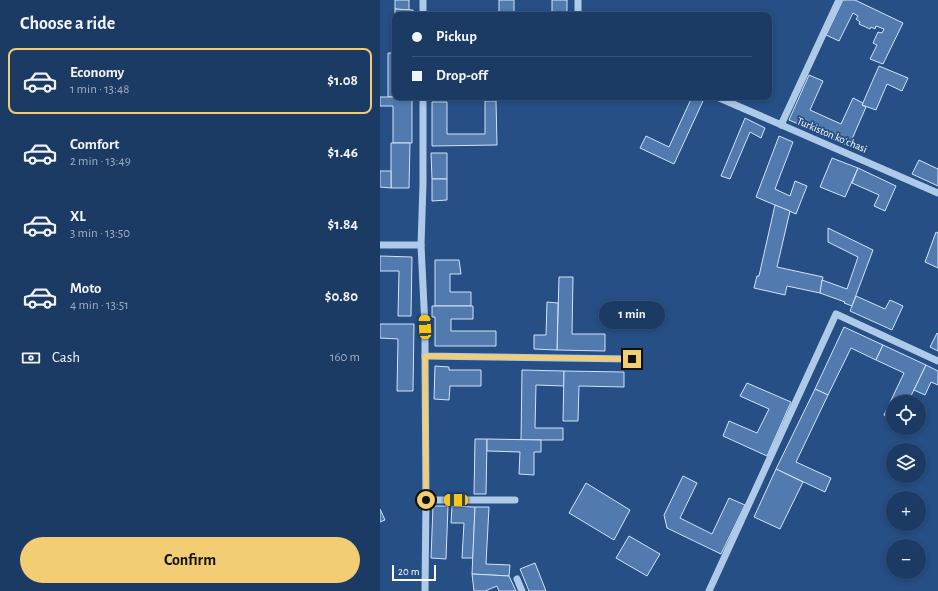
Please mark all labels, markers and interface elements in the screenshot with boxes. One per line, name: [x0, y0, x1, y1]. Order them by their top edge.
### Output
text: Choose a ride: [20, 15, 115, 33]
text: Pickup: [436, 29, 477, 44]
icon: car: [22, 63, 58, 99]
text: Economy: [70, 65, 124, 80]
text: Drop-off: [436, 68, 488, 83]
text: $1.08: [327, 73, 358, 88]
text: 1 min · 13:48: [70, 83, 129, 96]
street label: Turkiston koʻchasi: [795, 115, 869, 155]
icon: car: [22, 135, 58, 171]
text: Comfort: [70, 137, 119, 152]
text: $1.46: [328, 145, 358, 160]
text: 2 min · 13:49: [70, 155, 131, 168]
icon: car: [22, 207, 58, 243]
text: XL: [70, 209, 86, 224]
text: $1.84: [327, 217, 358, 232]
text: 3 min · 13:50: [70, 227, 130, 240]
icon: car: [22, 279, 58, 315]
text: Moto: [70, 281, 102, 296]
text: $0.80: [325, 289, 358, 304]
text: 4 min · 13:51: [70, 299, 129, 312]
callout: 1 min: [599, 301, 665, 329]
text: 1 min: [618, 308, 646, 321]
car: [418, 315, 432, 339]
icon: cash: [20, 347, 42, 369]
text: Cash: [52, 350, 80, 365]
route end: [623, 350, 641, 368]
text: 160 m: [330, 351, 360, 364]
map controls: [886, 395, 926, 579]
button: locate: [886, 395, 926, 435]
button: layers: [886, 443, 926, 483]
route start: [417, 491, 435, 509]
button: +: [886, 491, 926, 531]
car: [444, 494, 468, 506]
button: Confirm: [20, 537, 360, 583]
button: −: [886, 539, 926, 579]
scale bar: [392, 563, 436, 582]
text: 20 m: [398, 566, 419, 577]

